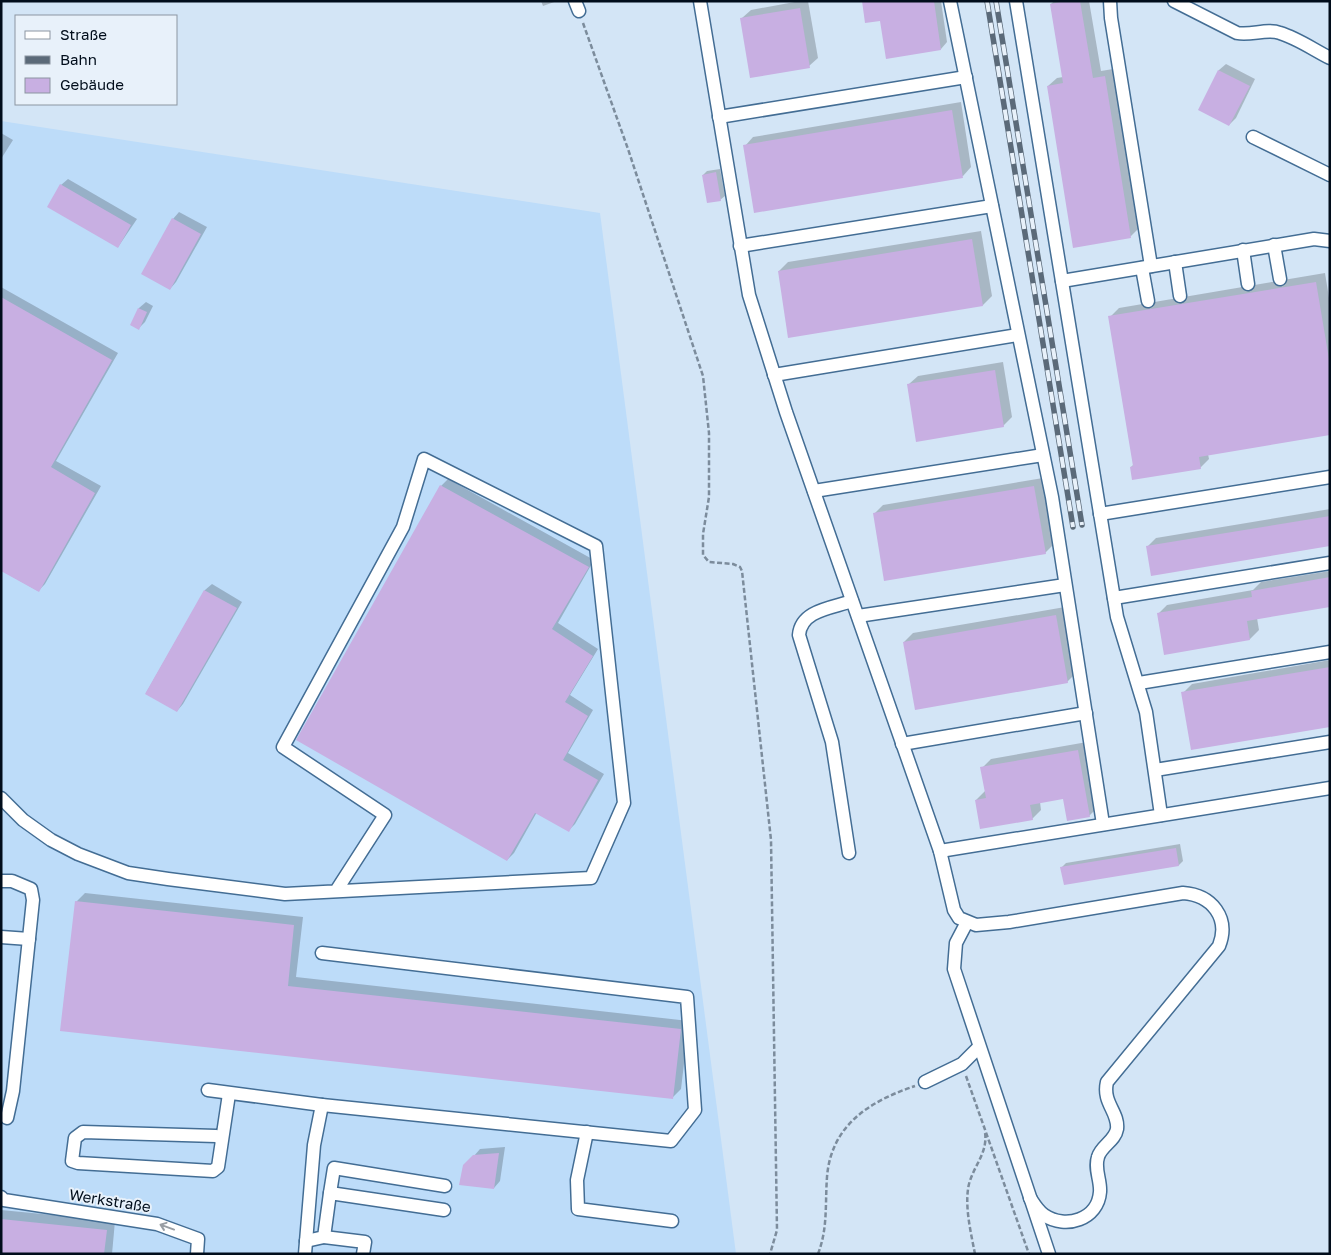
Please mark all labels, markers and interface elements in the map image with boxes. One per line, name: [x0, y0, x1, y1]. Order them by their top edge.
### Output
legend: [15, 15, 178, 105]
text: Straße: [60, 25, 107, 43]
text: Bahn: [60, 50, 97, 68]
text: Gebäude: [60, 75, 124, 93]
street label: Werkstraße: [68, 1185, 152, 1215]
one-way arrow: [159, 1222, 175, 1231]

